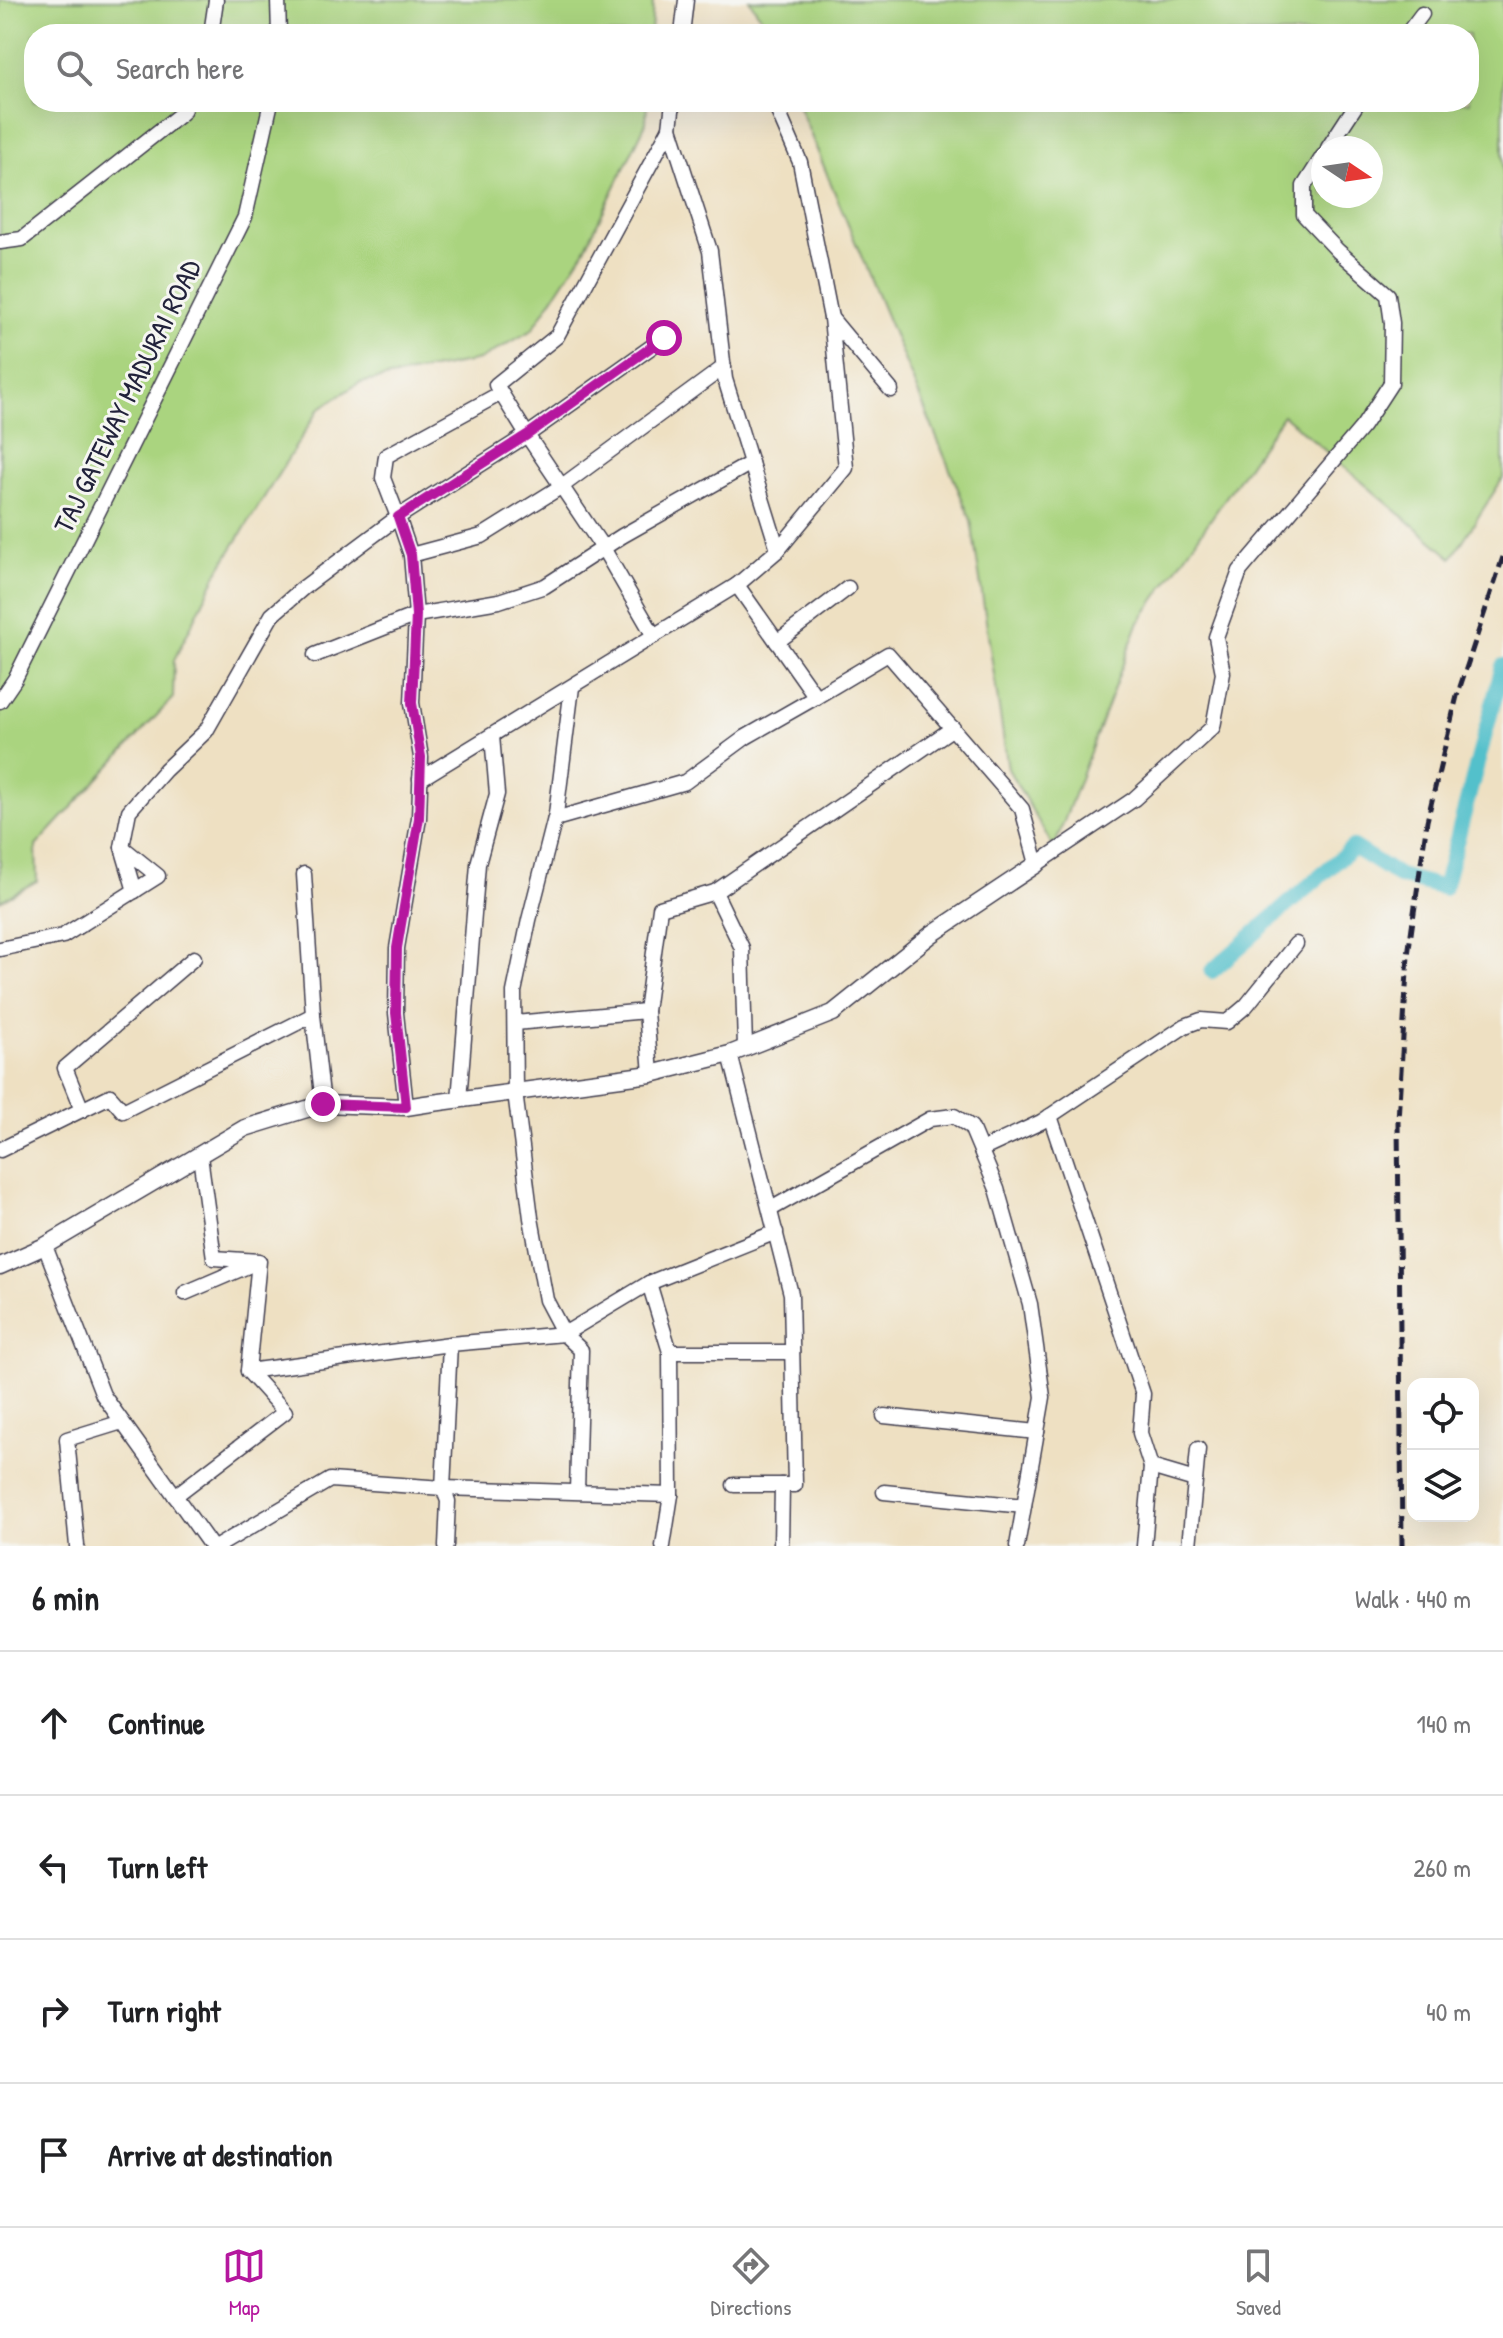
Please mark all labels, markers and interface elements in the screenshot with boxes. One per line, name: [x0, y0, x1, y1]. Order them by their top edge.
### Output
search box: [24, 24, 1479, 112]
icon: search: [52, 46, 96, 90]
text: Search here: [116, 48, 244, 88]
north arrow: [1311, 136, 1383, 208]
street label: TAJ GATEWAY MADURAI ROAD: [44, 252, 210, 539]
route start: [646, 320, 682, 356]
route end: [305, 1086, 341, 1122]
map controls: [1407, 1378, 1479, 1522]
button: locate: [1407, 1378, 1479, 1450]
button: layers: [1407, 1450, 1479, 1522]
text: 6 min: [32, 1575, 100, 1621]
text: Walk · 440 m: [1355, 1581, 1471, 1616]
icon: ahead: [32, 1701, 76, 1745]
text: Continue: [108, 1703, 205, 1743]
text: 140 m: [1417, 1706, 1471, 1741]
icon: left: [32, 1845, 76, 1889]
text: Turn left: [108, 1847, 207, 1887]
text: 260 m: [1413, 1850, 1471, 1885]
icon: right: [32, 1989, 76, 2033]
text: Turn right: [108, 1991, 221, 2031]
text: 40 m: [1426, 1994, 1471, 2029]
icon: arrive: [32, 2133, 76, 2177]
text: Arrive at destination: [108, 2135, 333, 2175]
tab: Map: [222, 2244, 266, 2322]
tab: Directions: [711, 2244, 792, 2322]
tab: Saved: [1236, 2244, 1281, 2322]

